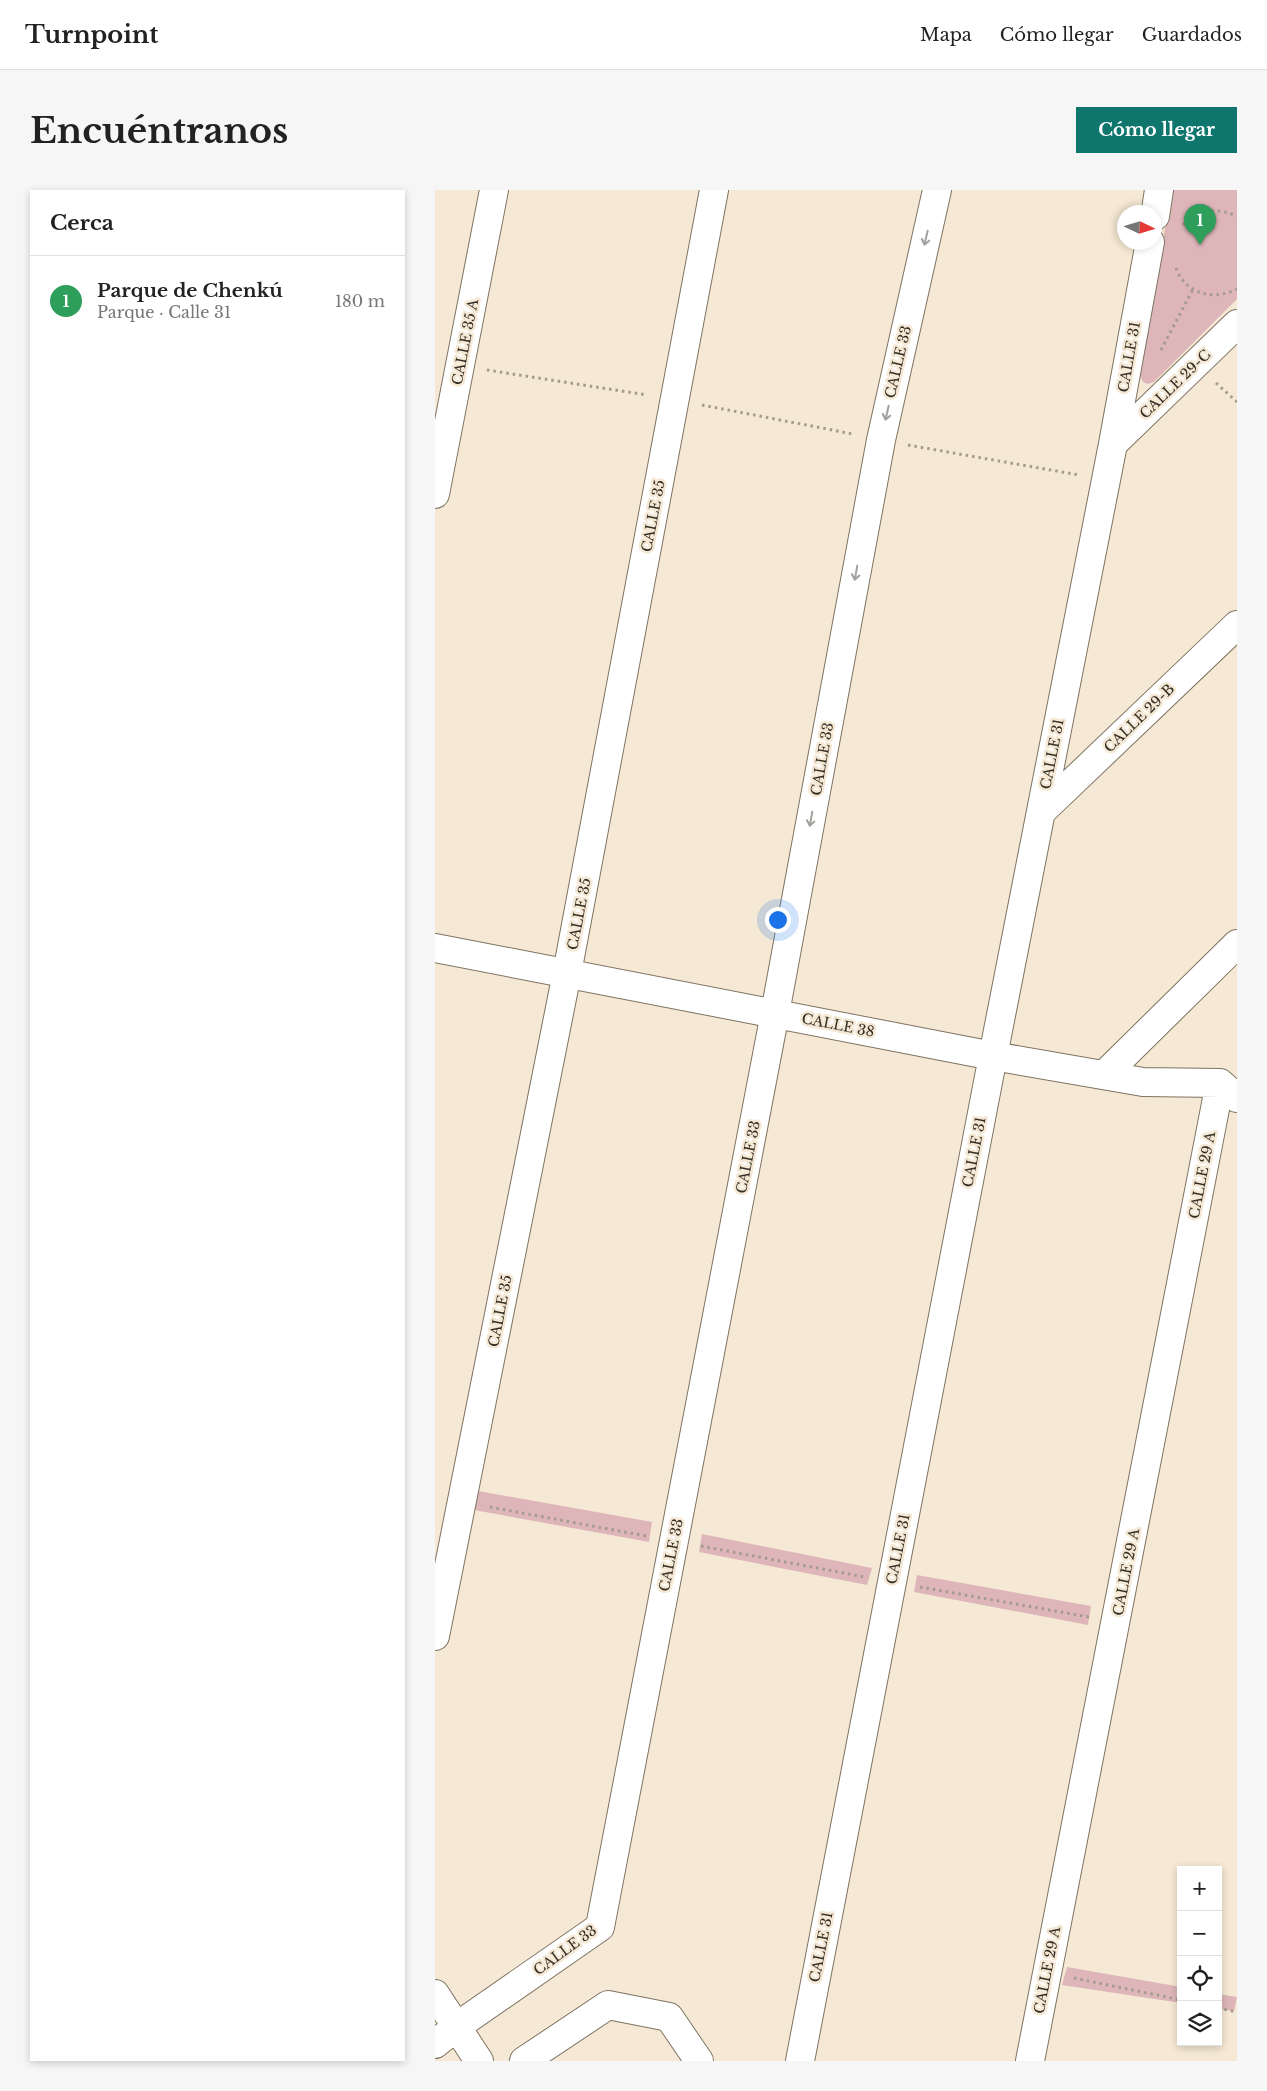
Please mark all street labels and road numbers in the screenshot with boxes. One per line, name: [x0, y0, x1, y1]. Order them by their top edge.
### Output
street label: CALLE 35 A: [448, 297, 482, 387]
street label: CALLE 31: [1114, 320, 1144, 394]
street label: CALLE 33: [881, 324, 915, 400]
street label: CALLE 29-C: [1136, 346, 1214, 422]
street label: CALLE 35: [637, 478, 669, 554]
street label: CALLE 29-B: [1100, 680, 1178, 756]
street label: CALLE 31: [1036, 717, 1068, 791]
street label: CALLE 33: [807, 721, 837, 797]
street label: CALLE 35: [563, 876, 595, 952]
street label: CALLE 38: [800, 1009, 876, 1041]
street label: CALLE 31: [958, 1115, 990, 1189]
street label: CALLE 33: [732, 1119, 764, 1195]
street label: CALLE 29 A: [1185, 1130, 1219, 1220]
street label: CALLE 35: [484, 1273, 516, 1349]
street label: CALLE 31: [882, 1512, 914, 1586]
street label: CALLE 33: [655, 1517, 687, 1593]
street label: CALLE 29 A: [1109, 1527, 1143, 1617]
street label: CALLE 31: [805, 1910, 837, 1984]
street label: CALLE 33: [530, 1921, 600, 1979]
street label: CALLE 29 A: [1030, 1925, 1064, 2015]

